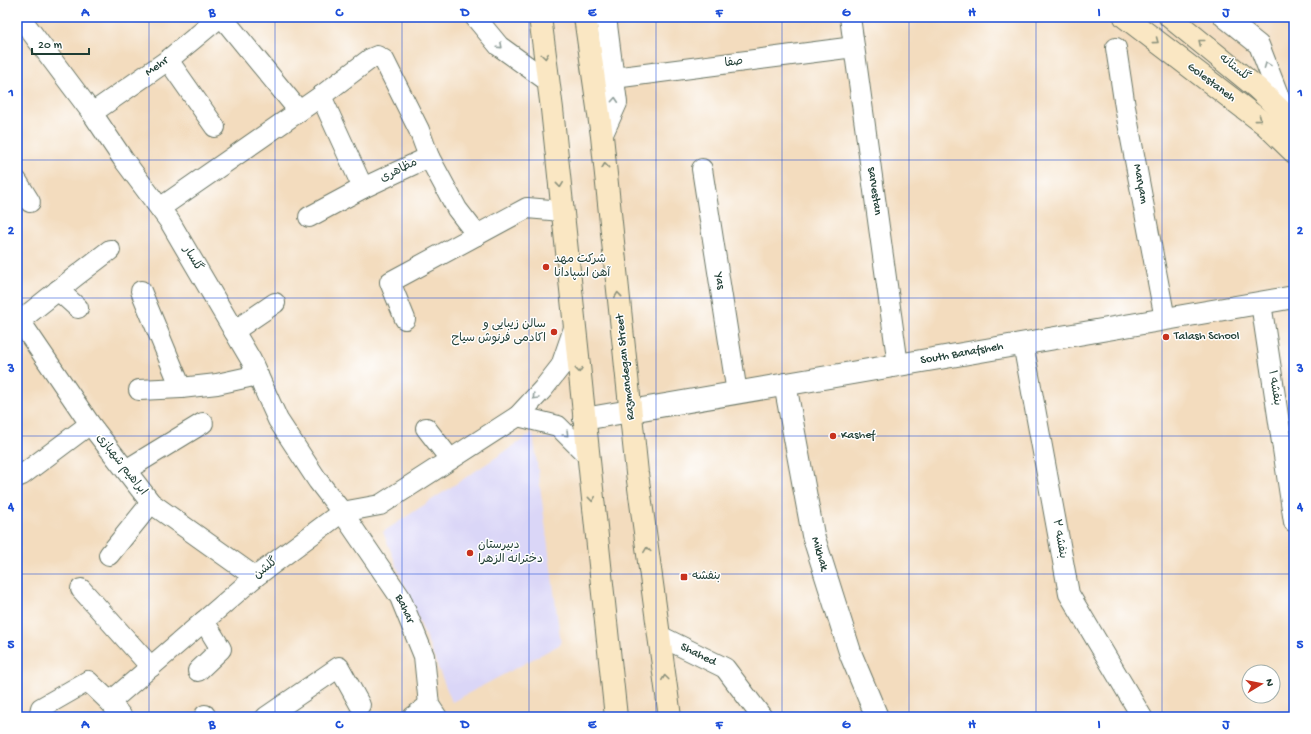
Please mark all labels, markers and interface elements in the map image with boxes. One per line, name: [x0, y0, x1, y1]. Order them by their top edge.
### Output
text: A: [80, 6, 90, 21]
text: B: [208, 6, 217, 21]
text: C: [334, 6, 344, 21]
text: D: [460, 6, 470, 21]
text: E: [588, 6, 597, 21]
text: F: [715, 6, 724, 21]
text: G: [842, 6, 851, 21]
text: H: [968, 6, 976, 21]
text: I: [1097, 6, 1101, 21]
text: J: [1222, 6, 1231, 21]
scale bar: [32, 30, 89, 56]
one-way arrow: [1151, 36, 1158, 43]
text: 20 m: [38, 39, 63, 53]
one-way arrow: [1199, 40, 1206, 47]
one-way arrow: [496, 41, 503, 48]
street label: گلستانه: [1216, 50, 1254, 85]
street label: Mehr: [143, 53, 173, 80]
one-way arrow: [540, 53, 549, 59]
street label: صفا: [724, 55, 744, 71]
street label: Golestaneh: [1184, 60, 1238, 106]
one-way arrow: [1263, 62, 1271, 69]
text: 1: [7, 86, 14, 101]
text: 1: [1296, 86, 1303, 101]
one-way arrow: [611, 97, 620, 103]
one-way arrow: [1255, 115, 1262, 122]
street label: مظاهری: [378, 156, 420, 186]
one-way arrow: [601, 163, 610, 169]
street label: Maryam: [1129, 163, 1151, 206]
street label: sarvestan: [864, 166, 884, 216]
one-way arrow: [555, 182, 564, 188]
text: 2: [8, 224, 15, 239]
text: 2: [1297, 224, 1304, 239]
street label: گلسار: [179, 242, 207, 274]
place label: شرکت مهد آهن اسپادانا: [554, 253, 611, 281]
marker: شرکت مهد آهن اسپادانا: [541, 262, 551, 272]
street label: Yas: [711, 271, 727, 291]
one-way arrow: [614, 292, 623, 298]
street label: Razmandegan Street: [613, 312, 639, 421]
place label: سالن زیبایی و اکادمی فرنوش سیاح: [452, 318, 546, 346]
marker: سالن زیبایی و اکادمی فرنوش سیاح: [549, 327, 559, 337]
place label: Talash School: [1173, 330, 1240, 344]
marker: Talash School: [1161, 332, 1171, 342]
street label: South Banafsheh: [919, 340, 1005, 368]
text: 3: [7, 362, 15, 377]
text: 3: [1296, 362, 1304, 377]
one-way arrow: [574, 367, 583, 373]
street label: بنفشه ۱: [1264, 369, 1284, 407]
one-way arrow: [532, 392, 540, 400]
one-way arrow: [561, 429, 569, 437]
place label: Kashef: [841, 429, 876, 443]
street label: ابراهیم شهبازی: [93, 431, 149, 499]
marker: Kashef: [828, 431, 838, 441]
one-way arrow: [588, 496, 597, 502]
text: 4: [7, 500, 15, 515]
text: 4: [1296, 500, 1304, 515]
street label: بنفشه ۲: [1049, 518, 1069, 560]
street label: Mikhak: [807, 535, 831, 574]
place label: دبيرستان دخترانه الزهرا: [478, 539, 543, 567]
one-way arrow: [643, 546, 652, 553]
marker: دبيرستان دخترانه الزهرا: [465, 548, 475, 558]
street label: گلشن: [250, 554, 281, 583]
place label: بنفشه: [692, 570, 721, 584]
marker: بنفشه: [679, 572, 689, 582]
street label: Bahar: [391, 591, 417, 627]
text: 5: [8, 638, 15, 653]
text: 5: [1297, 638, 1304, 653]
street label: Shahed: [678, 640, 719, 670]
north arrow: [1241, 664, 1281, 704]
one-way arrow: [661, 675, 670, 681]
text: N: [1262, 678, 1275, 687]
text: A: [80, 718, 90, 733]
text: B: [208, 718, 217, 733]
text: C: [334, 718, 344, 733]
text: D: [460, 718, 470, 733]
text: E: [588, 718, 597, 733]
text: F: [715, 718, 724, 733]
text: G: [842, 718, 851, 733]
text: H: [968, 718, 976, 733]
text: I: [1097, 718, 1101, 733]
text: J: [1222, 718, 1231, 733]

